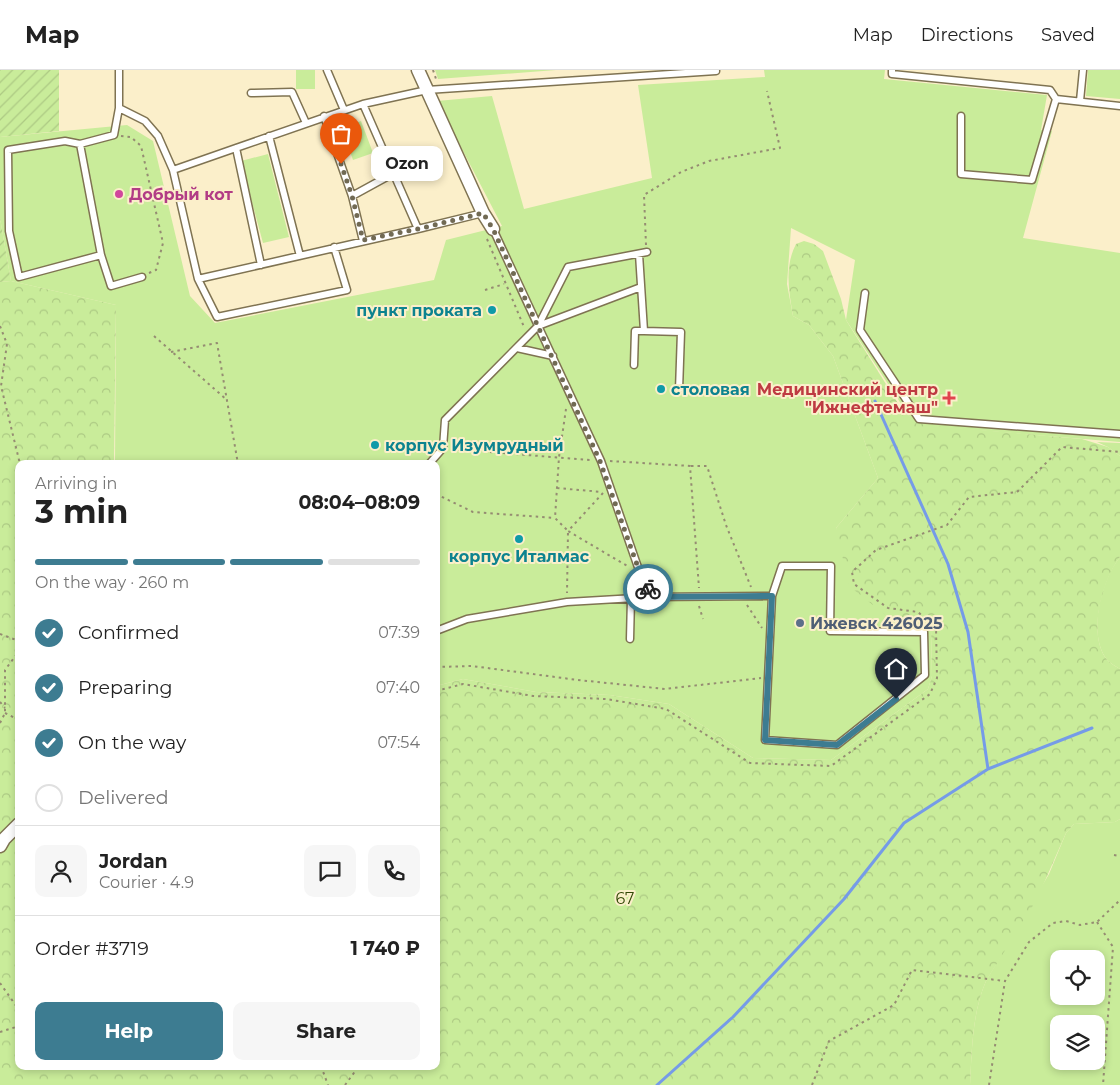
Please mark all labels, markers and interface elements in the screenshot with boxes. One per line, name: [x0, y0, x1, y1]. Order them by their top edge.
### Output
text: Map: [25, 20, 79, 49]
text: Map: [853, 24, 893, 46]
text: Directions: [921, 24, 1013, 46]
text: Saved: [1041, 24, 1095, 46]
pin: [320, 113, 362, 164]
icon: bag: [327, 120, 355, 148]
callout: Ozon: [371, 146, 444, 182]
text: Ozon: [385, 154, 429, 173]
place label: Добрый кот: [129, 185, 233, 204]
marker: Добрый кот: [113, 188, 125, 200]
place label: пункт проката: [356, 301, 482, 320]
marker: пункт проката: [486, 304, 498, 316]
place label: столовая: [671, 380, 750, 399]
place label: Медицинский центр "Ижнефтемаш": [757, 380, 938, 417]
marker: столовая: [655, 383, 667, 395]
marker: Медицинский центр "Ижнефтемаш": [942, 391, 956, 405]
place label: корпус Изумрудный: [385, 436, 564, 455]
marker: корпус Изумрудный: [369, 439, 381, 451]
text: Arriving in: [35, 474, 117, 493]
text: 08:04–08:09: [298, 491, 420, 514]
text: 3 min: [35, 492, 128, 531]
marker: корпус Италмас: [513, 533, 525, 545]
place label: корпус Италмас: [449, 547, 590, 566]
courier: [623, 564, 673, 614]
text: On the way · 260 m: [35, 573, 189, 592]
icon: bike: [634, 575, 662, 603]
place label: Ижевск 426025: [810, 614, 943, 633]
marker: Ижевск 426025: [794, 617, 806, 629]
icon: check: [35, 619, 63, 647]
text: Confirmed: [78, 621, 179, 644]
text: 07:39: [378, 623, 420, 642]
pin: [875, 648, 917, 699]
icon: home: [882, 655, 910, 683]
icon: check: [35, 674, 63, 702]
text: Preparing: [78, 676, 173, 699]
text: 07:40: [376, 678, 420, 697]
icon: check: [35, 729, 63, 757]
text: On the way: [78, 731, 186, 754]
text: 07:54: [377, 733, 420, 752]
text: Delivered: [78, 786, 169, 809]
button: person: [35, 845, 87, 897]
button: chat: [304, 845, 356, 897]
button: phone: [368, 845, 420, 897]
text: Jordan: [99, 850, 168, 873]
text: Courier · 4.9: [99, 873, 194, 892]
park label: 67: [615, 889, 635, 908]
text: Order #3719: [35, 937, 149, 960]
text: 1 740 ₽: [351, 937, 420, 960]
map controls: [1050, 950, 1105, 1070]
button: locate: [1050, 950, 1105, 1005]
button: Help: [35, 1002, 223, 1060]
button: Share: [233, 1002, 420, 1060]
button: layers: [1050, 1015, 1105, 1070]

